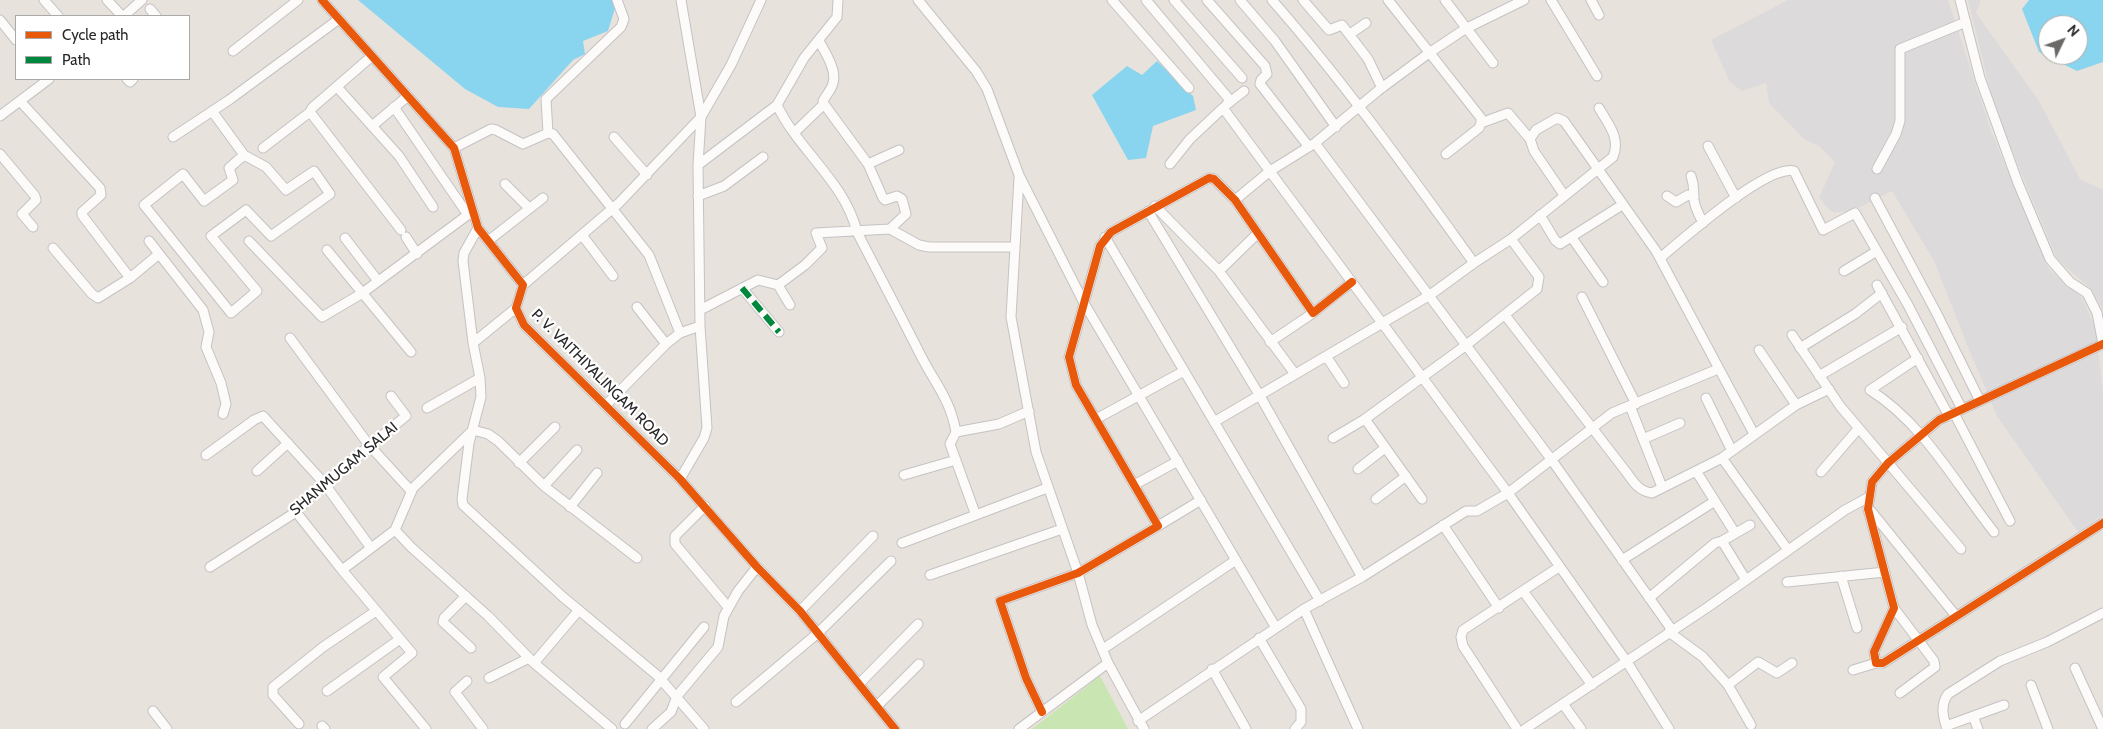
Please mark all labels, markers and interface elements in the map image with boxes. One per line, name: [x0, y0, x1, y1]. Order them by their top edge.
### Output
legend: [15, 15, 190, 80]
north arrow: [2038, 15, 2088, 65]
text: N: [2063, 21, 2083, 40]
text: Cycle path: [62, 26, 128, 44]
text: Path: [62, 51, 91, 69]
street label: P. V. VAITHIYALINGAM ROAD: [528, 306, 672, 450]
street label: SHANMUGAM SALAI: [286, 419, 402, 519]

